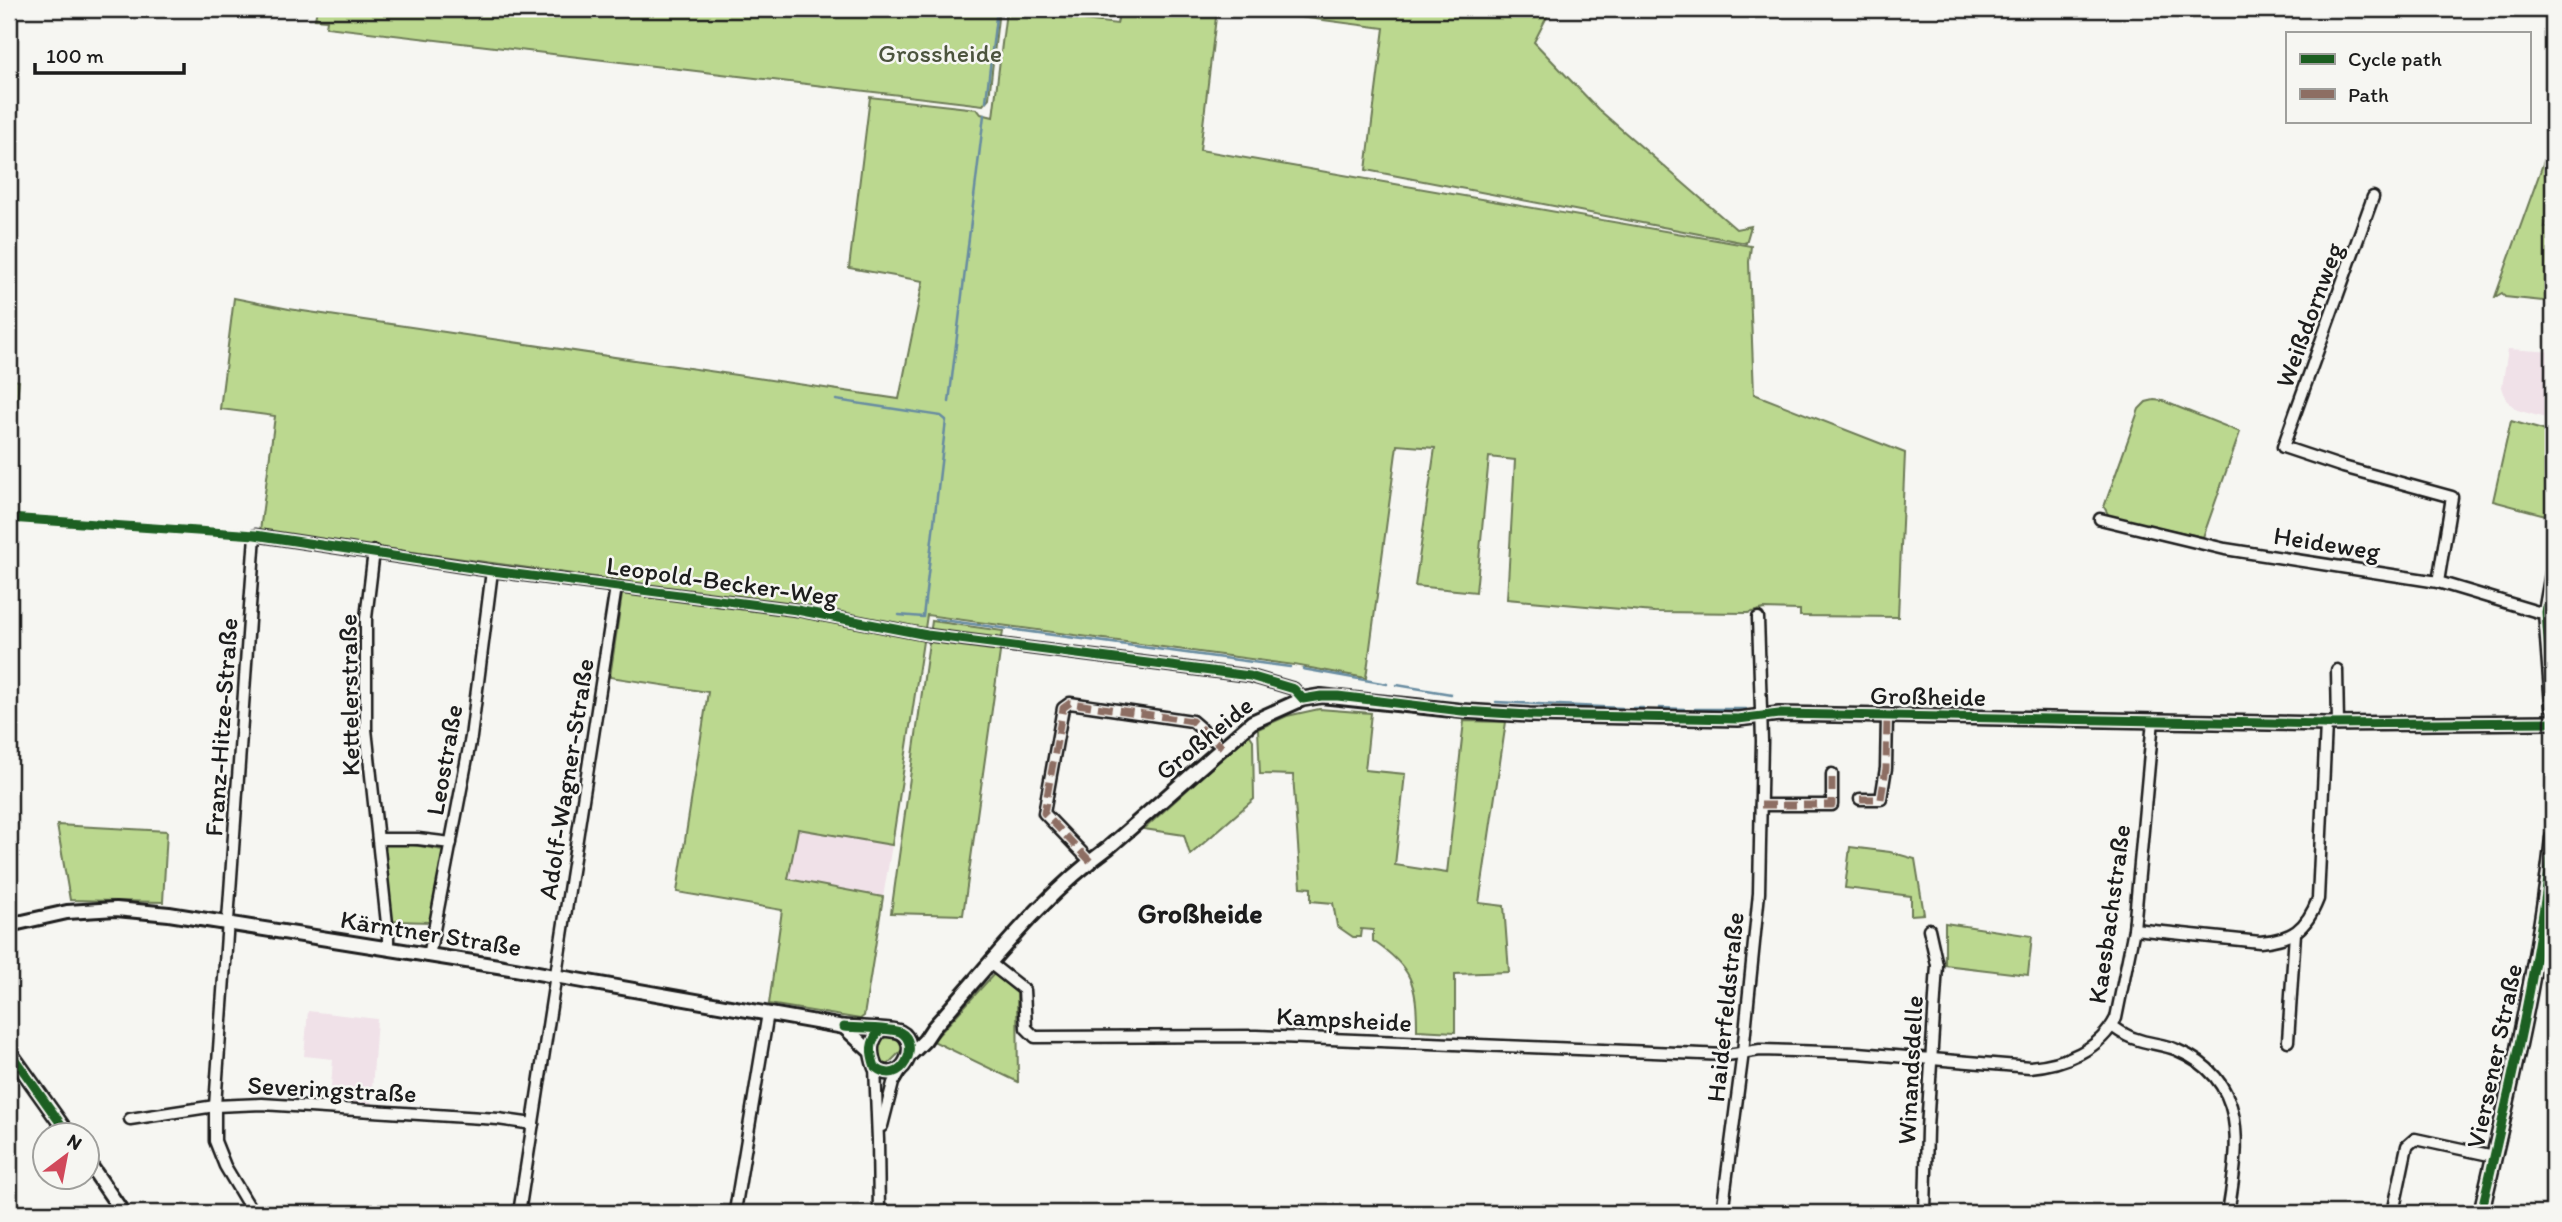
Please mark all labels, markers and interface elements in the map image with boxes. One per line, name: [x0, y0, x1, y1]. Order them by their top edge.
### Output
scale bar: [35, 32, 184, 76]
legend: [2286, 32, 2530, 122]
park label: Grossheide: [878, 37, 1002, 69]
text: 100 m: [46, 43, 104, 68]
text: Cycle path: [2348, 46, 2442, 71]
text: Path: [2348, 82, 2389, 107]
street label: Weißdornweg: [2268, 237, 2350, 392]
street label: Heideweg: [2271, 519, 2383, 567]
street label: Leopold-Becker-Weg: [604, 549, 840, 613]
street label: Kettelerstraße: [332, 613, 366, 777]
street label: Franz-Hitze-Straße: [197, 617, 245, 837]
street label: Adolf-Wagner-Straße: [531, 656, 601, 902]
street label: Großheide: [1870, 679, 1986, 713]
street label: Großheide: [1149, 689, 1259, 787]
street label: Leostraße: [419, 702, 469, 818]
street label: Kaesbachstraße: [2081, 822, 2137, 1006]
district label: Großheide: [1137, 896, 1263, 930]
street label: Kärntner Straße: [338, 903, 524, 963]
street label: Haiderfeldstraße: [1699, 910, 1751, 1104]
street label: Viersener Straße: [2459, 961, 2529, 1151]
street label: Winandsdelle: [1890, 995, 1930, 1145]
street label: Kampsheide: [1275, 999, 1413, 1039]
street label: Severingstraße: [247, 1069, 417, 1109]
north arrow: [32, 1120, 102, 1190]
text: N: [63, 1129, 86, 1155]

